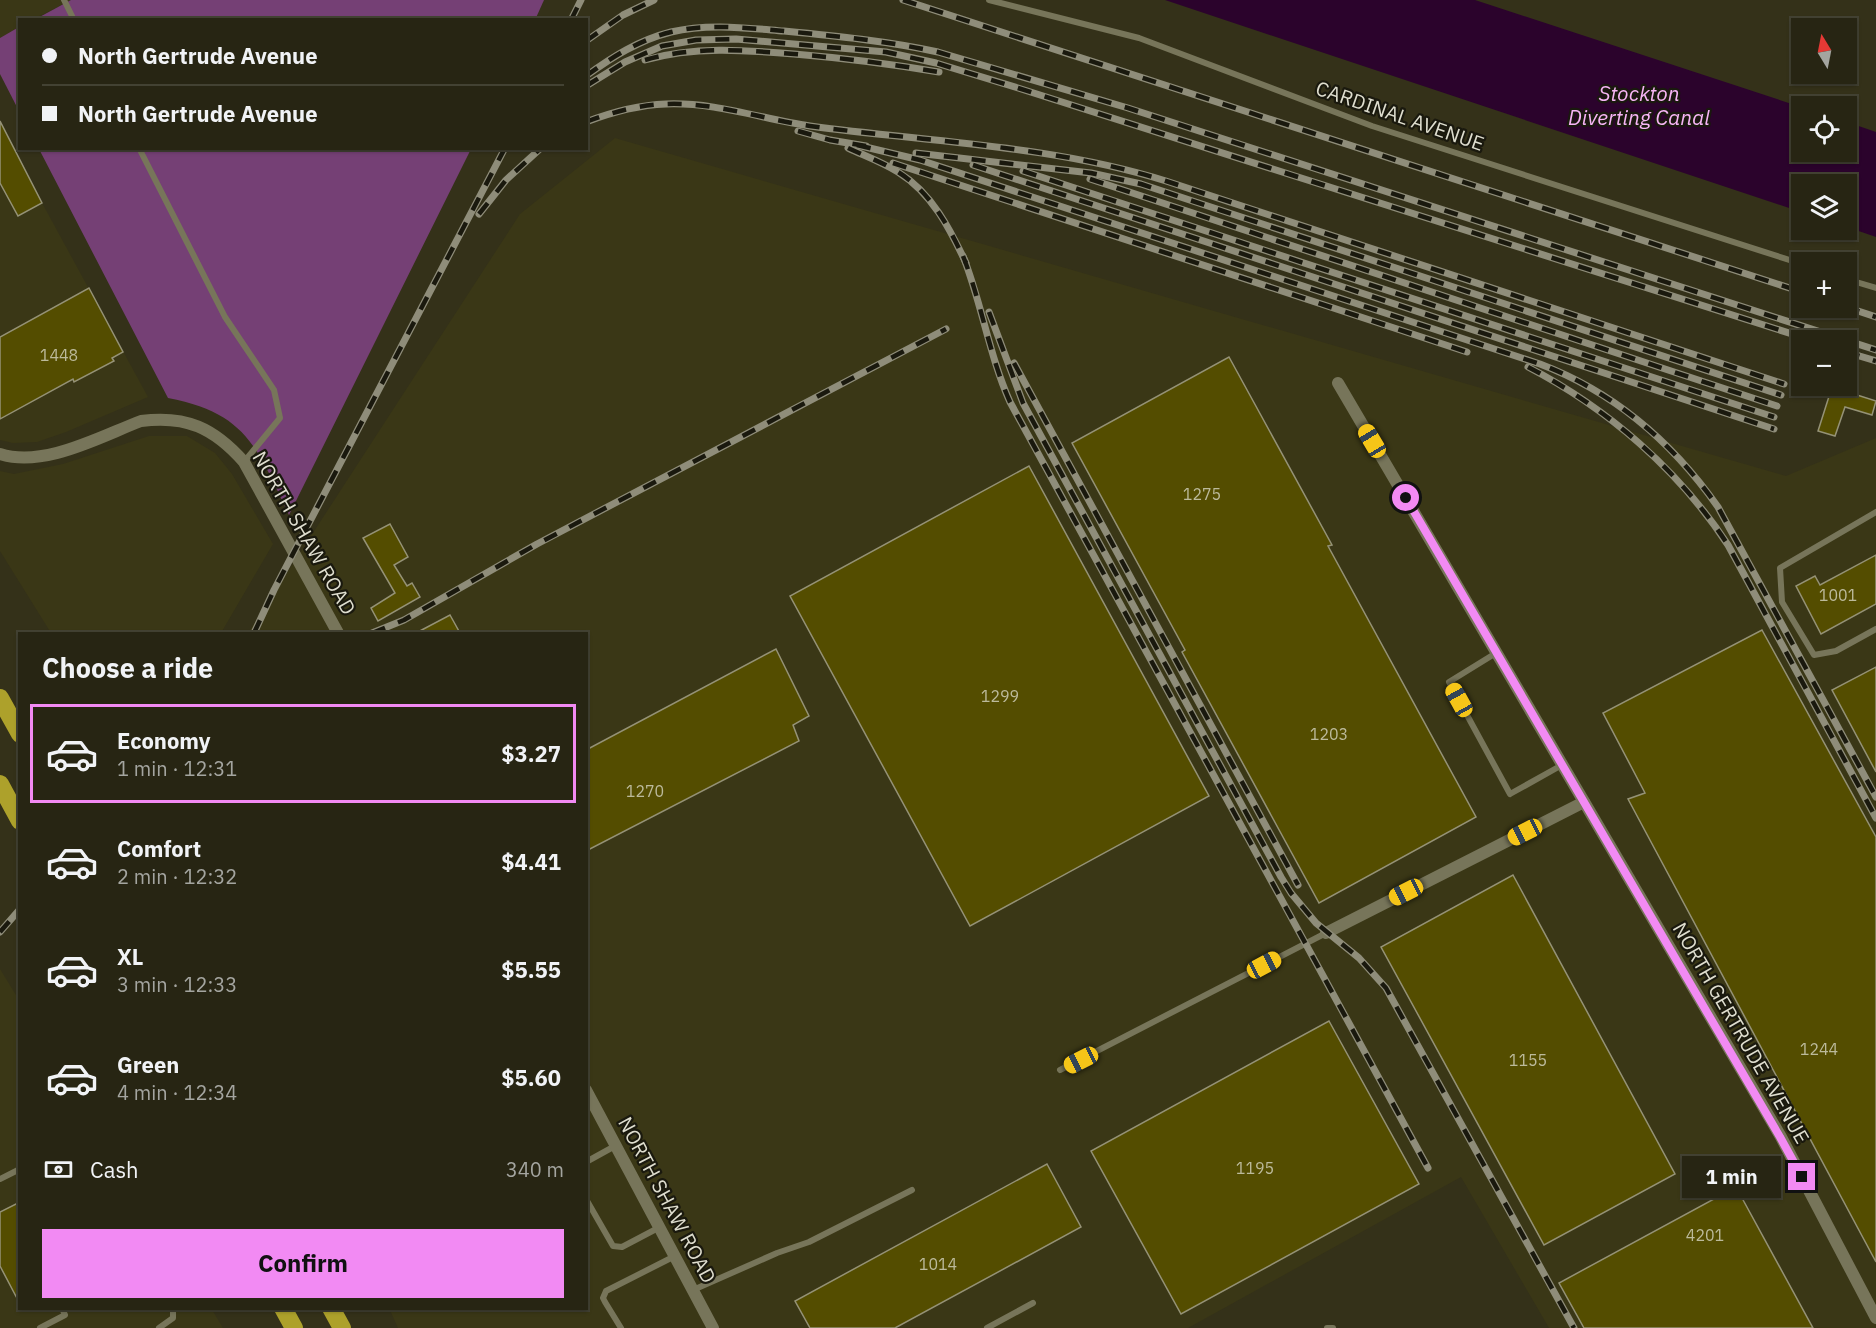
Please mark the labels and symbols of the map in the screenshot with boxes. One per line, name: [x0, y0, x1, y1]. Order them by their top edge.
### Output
north arrow: [1791, 18, 1857, 84]
street label: CARDINAL AVENUE: [1312, 74, 1488, 157]
water label: Stockton Diverting Canal: [1568, 79, 1710, 131]
house number: 1448: [40, 345, 78, 365]
car: [1355, 421, 1389, 461]
street label: NORTH SHAW ROAD: [247, 446, 362, 619]
house number: 1275: [1183, 484, 1221, 504]
route start: [1392, 484, 1419, 511]
house number: 1001: [1819, 585, 1857, 605]
car: [1442, 680, 1476, 720]
house number: 1299: [981, 686, 1019, 706]
house number: 1203: [1310, 724, 1348, 744]
house number: 1270: [626, 781, 664, 801]
car: [1505, 816, 1545, 848]
car: [1386, 876, 1426, 908]
street label: NORTH GERTRUDE AVENUE: [1667, 917, 1816, 1148]
car: [1244, 949, 1284, 981]
house number: 1244: [1800, 1039, 1838, 1059]
car: [1061, 1044, 1101, 1076]
house number: 1155: [1509, 1050, 1547, 1070]
street label: NORTH SHAW ROAD: [612, 1112, 723, 1288]
callout: 1 min: [1682, 1156, 1781, 1198]
house number: 1195: [1236, 1158, 1274, 1178]
route end: [1788, 1163, 1815, 1190]
house number: 4201: [1686, 1225, 1724, 1245]
house number: 1014: [919, 1254, 957, 1274]

